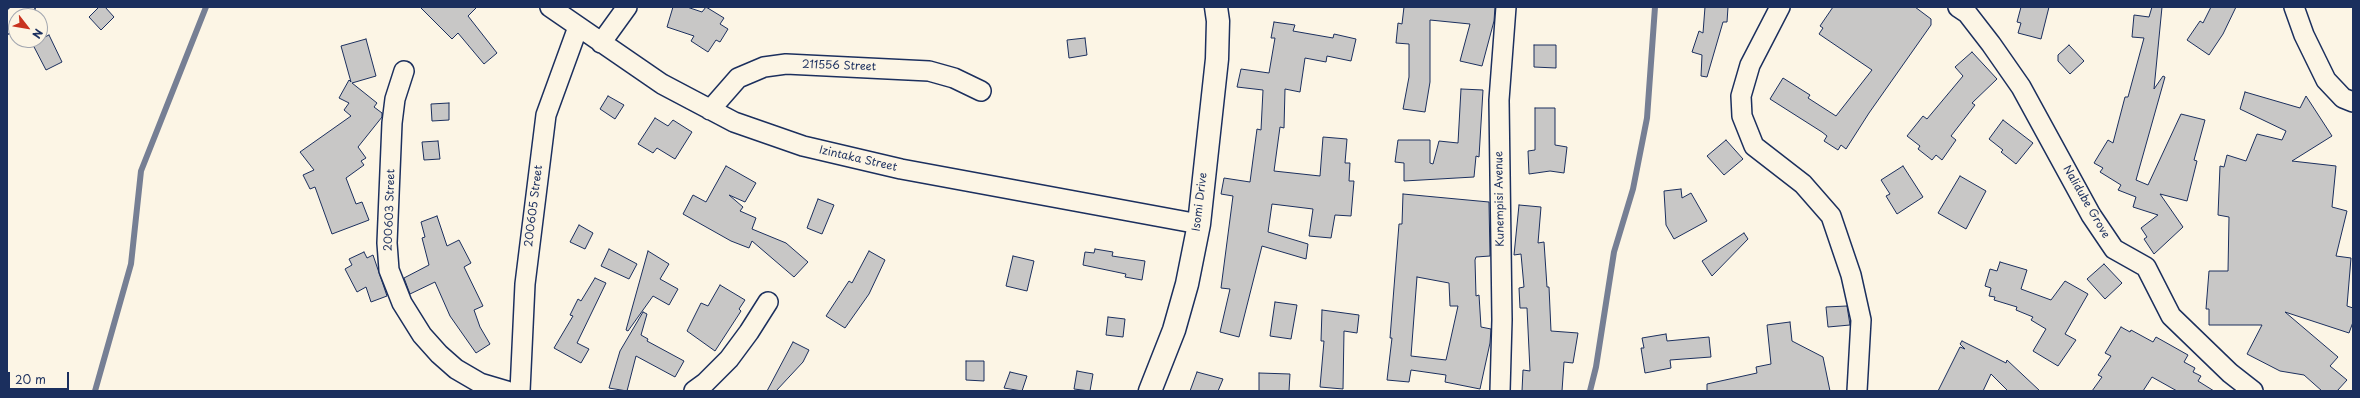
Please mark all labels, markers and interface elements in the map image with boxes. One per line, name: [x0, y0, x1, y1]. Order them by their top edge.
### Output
north arrow: [8, 8, 48, 48]
text: N: [28, 26, 47, 42]
street label: 211556 Street: [802, 58, 876, 74]
street label: Izintaka Street: [818, 144, 898, 174]
street label: Kunempisi Avenue: [1493, 151, 1507, 247]
street label: Nalidube Grove: [2060, 163, 2112, 241]
street label: 200605 Street: [522, 164, 546, 248]
street label: 200603 Street: [382, 169, 398, 251]
street label: Isomi Drive: [1190, 172, 1210, 232]
scale bar: [10, 364, 71, 390]
text: 20 m: [15, 370, 46, 388]

